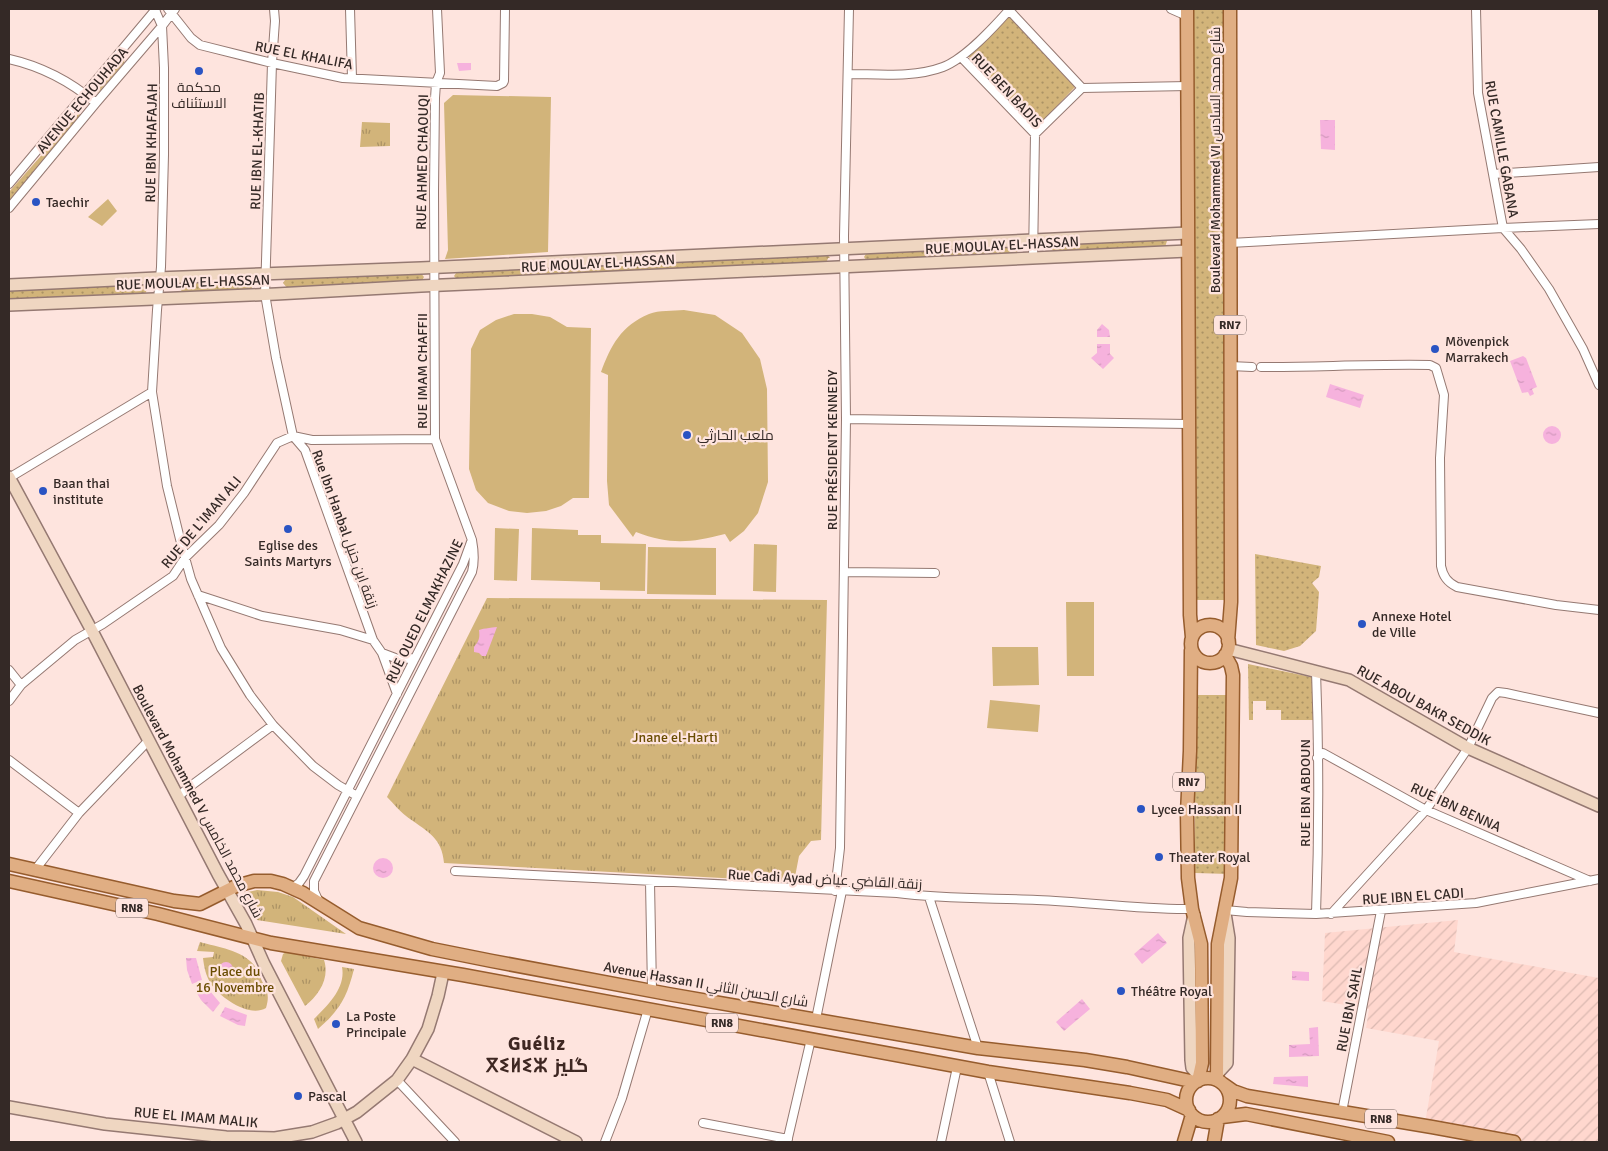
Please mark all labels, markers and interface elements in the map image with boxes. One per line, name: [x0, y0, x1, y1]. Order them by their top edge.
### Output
street label: Boulevard Mohammed VI شارع محمد السادس: [1207, 27, 1224, 293]
street label: RUE EL KHALIFA: [254, 38, 355, 73]
street label: AVENUE ECHOUHADA: [33, 43, 132, 157]
street label: RUE BEN BADIS: [968, 50, 1046, 131]
marker: محكمة الاستئناف: [193, 65, 205, 77]
place label: محكمة الاستئناف: [171, 79, 227, 112]
street label: RUE CAMILLE GABANA: [1481, 79, 1522, 219]
street label: RUE IBN KHAFAJAH: [142, 83, 161, 203]
street label: RUE IBN EL-KHATIB: [247, 92, 268, 210]
street label: RUE AHMED CHAOUQI: [413, 94, 432, 230]
place label: Taechir: [46, 194, 90, 211]
marker: Taechir: [30, 196, 42, 208]
street label: RUE MOULAY EL-HASSAN: [925, 233, 1080, 258]
street label: RUE MOULAY EL-HASSAN: [521, 251, 676, 276]
street label: RUE MOULAY EL-HASSAN: [116, 271, 270, 294]
street label: RUE IMAM CHAFFII: [414, 313, 431, 429]
road number: RN7: [1214, 316, 1246, 334]
place label: Mövenpick Marrakech: [1445, 333, 1509, 366]
marker: Mövenpick Marrakech: [1429, 343, 1441, 355]
street label: RUE PRÉSIDENT KENNEDY: [824, 370, 841, 530]
place label: ملعب الحارثي: [697, 427, 774, 447]
marker: ملعب الحارثي: [681, 429, 693, 441]
street label: Rue Ibn Hanbal زنقة ابن حنبل: [308, 448, 381, 611]
street label: RUE DE L'IMAN ALI: [158, 473, 245, 572]
place label: Baan thai institute: [53, 475, 110, 508]
marker: Baan thai institute: [37, 485, 49, 497]
marker: Eglise des Saints Martyrs: [282, 523, 294, 535]
street label: RUE OUED ELMAKHAZINE: [382, 536, 467, 686]
place label: Eglise des Saints Martyrs: [244, 537, 332, 570]
place label: Annexe Hotel de Ville: [1372, 608, 1452, 641]
marker: Annexe Hotel de Ville: [1356, 618, 1368, 630]
street label: RUE ABOU BAKR SEDDIK: [1354, 662, 1494, 750]
street label: Boulevard Mohammed V شارع محمد الخامس: [129, 682, 267, 921]
park label: Jnane el-Harti: [632, 729, 718, 746]
street label: RUE IBN ABDOUN: [1297, 739, 1314, 847]
road number: RN7: [1173, 772, 1205, 792]
street label: RUE IBN BENNA: [1408, 779, 1504, 836]
place label: Lycee Hassan II: [1151, 801, 1242, 818]
marker: Lycee Hassan II: [1135, 803, 1147, 815]
place label: Theater Royal: [1169, 849, 1250, 866]
marker: Theater Royal: [1153, 851, 1165, 863]
street label: Rue Cadi Ayad زنقة القاضي عياض: [727, 866, 923, 895]
street label: RUE IBN EL CADI: [1362, 884, 1465, 909]
road number: RN8: [116, 898, 148, 918]
street label: Avenue Hassan II شارع الحسن الثاني: [602, 958, 810, 1014]
park label: Place du 16 Novembre: [196, 963, 274, 996]
street label: RUE IBN SAHL: [1333, 965, 1366, 1053]
place label: Théâtre Royal: [1131, 983, 1212, 1000]
marker: Théâtre Royal: [1115, 985, 1127, 997]
place label: La Poste Principale: [346, 1008, 407, 1041]
road number: RN8: [706, 1014, 738, 1032]
marker: La Poste Principale: [330, 1018, 342, 1030]
district label: Guéliz ⴳⵉⵍⵉⵣ گليز: [486, 1032, 588, 1078]
place label: Pascal: [308, 1088, 347, 1105]
marker: Pascal: [292, 1090, 304, 1102]
street label: RUE EL IMAM MALIK: [133, 1104, 259, 1131]
road number: RN8: [1365, 1110, 1397, 1128]

